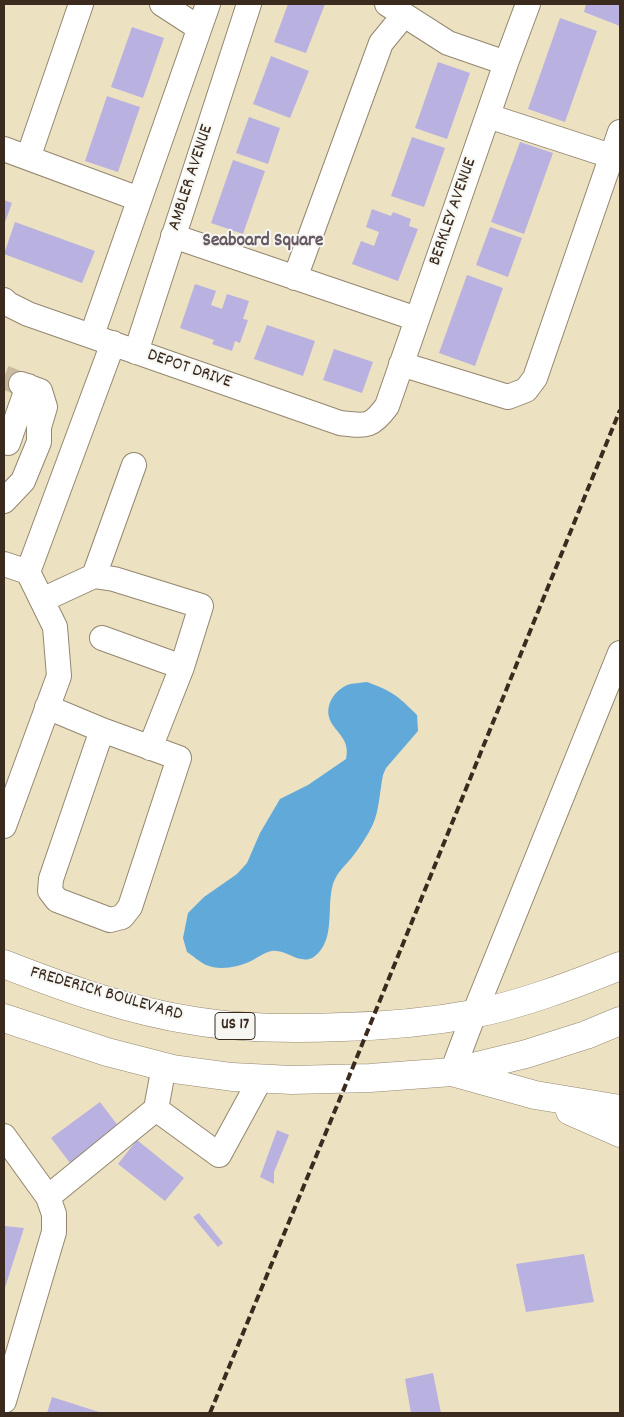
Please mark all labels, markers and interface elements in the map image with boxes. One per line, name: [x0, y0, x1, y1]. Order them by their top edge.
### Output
street label: AMBLER AVENUE: [165, 122, 219, 234]
street label: BERKLEY AVENUE: [425, 155, 483, 269]
district label: Seaboard Square: [203, 231, 323, 253]
street label: DEPOT DRIVE: [144, 346, 234, 394]
street label: FREDERICK BOULEVARD: [27, 963, 185, 1027]
road number: US 17: [215, 1012, 255, 1040]

